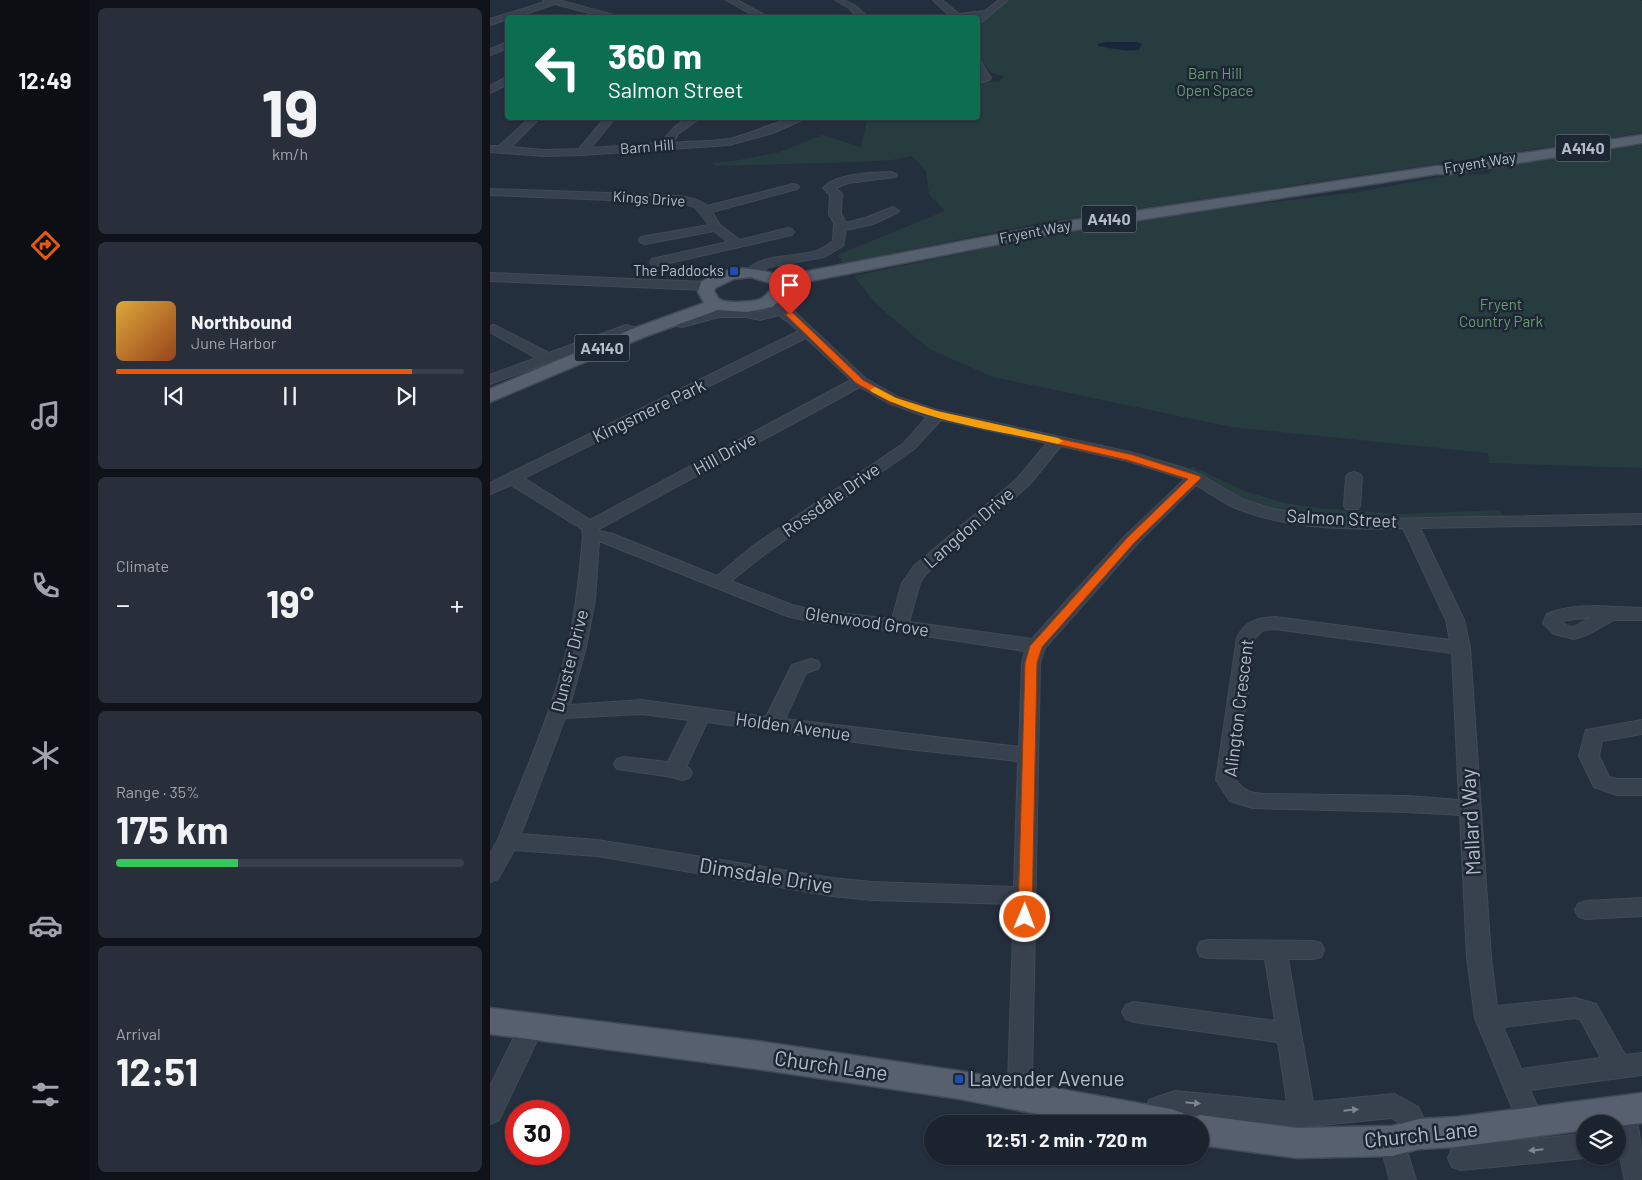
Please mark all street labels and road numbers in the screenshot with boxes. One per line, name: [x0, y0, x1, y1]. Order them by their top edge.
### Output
road number: A4140: [1556, 134, 1610, 162]
street label: Barn Hill: [619, 135, 675, 157]
street label: Fryent Way: [1443, 147, 1517, 177]
street label: Kings Drive: [612, 186, 686, 210]
road number: A4140: [1082, 205, 1136, 232]
street label: Fryent Way: [998, 215, 1072, 247]
road number: A4140: [574, 334, 630, 362]
street label: Kingsmere Park: [589, 373, 709, 447]
street label: Hill Drive: [689, 427, 760, 479]
street label: Rossdale Drive: [777, 457, 884, 541]
street label: Langdon Drive: [919, 482, 1018, 572]
street label: Salmon Street: [1286, 504, 1398, 532]
street label: Glenwood Grove: [804, 601, 930, 641]
street label: Dunster Drive: [546, 607, 592, 714]
street label: Alington Crescent: [1219, 638, 1257, 778]
street label: Holden Avenue: [734, 707, 852, 745]
street label: Mallard Way: [1454, 768, 1485, 876]
street label: Dimsdale Drive: [698, 852, 835, 897]
street label: Church Lane: [773, 1044, 890, 1085]
street label: Church Lane: [1363, 1115, 1479, 1152]

